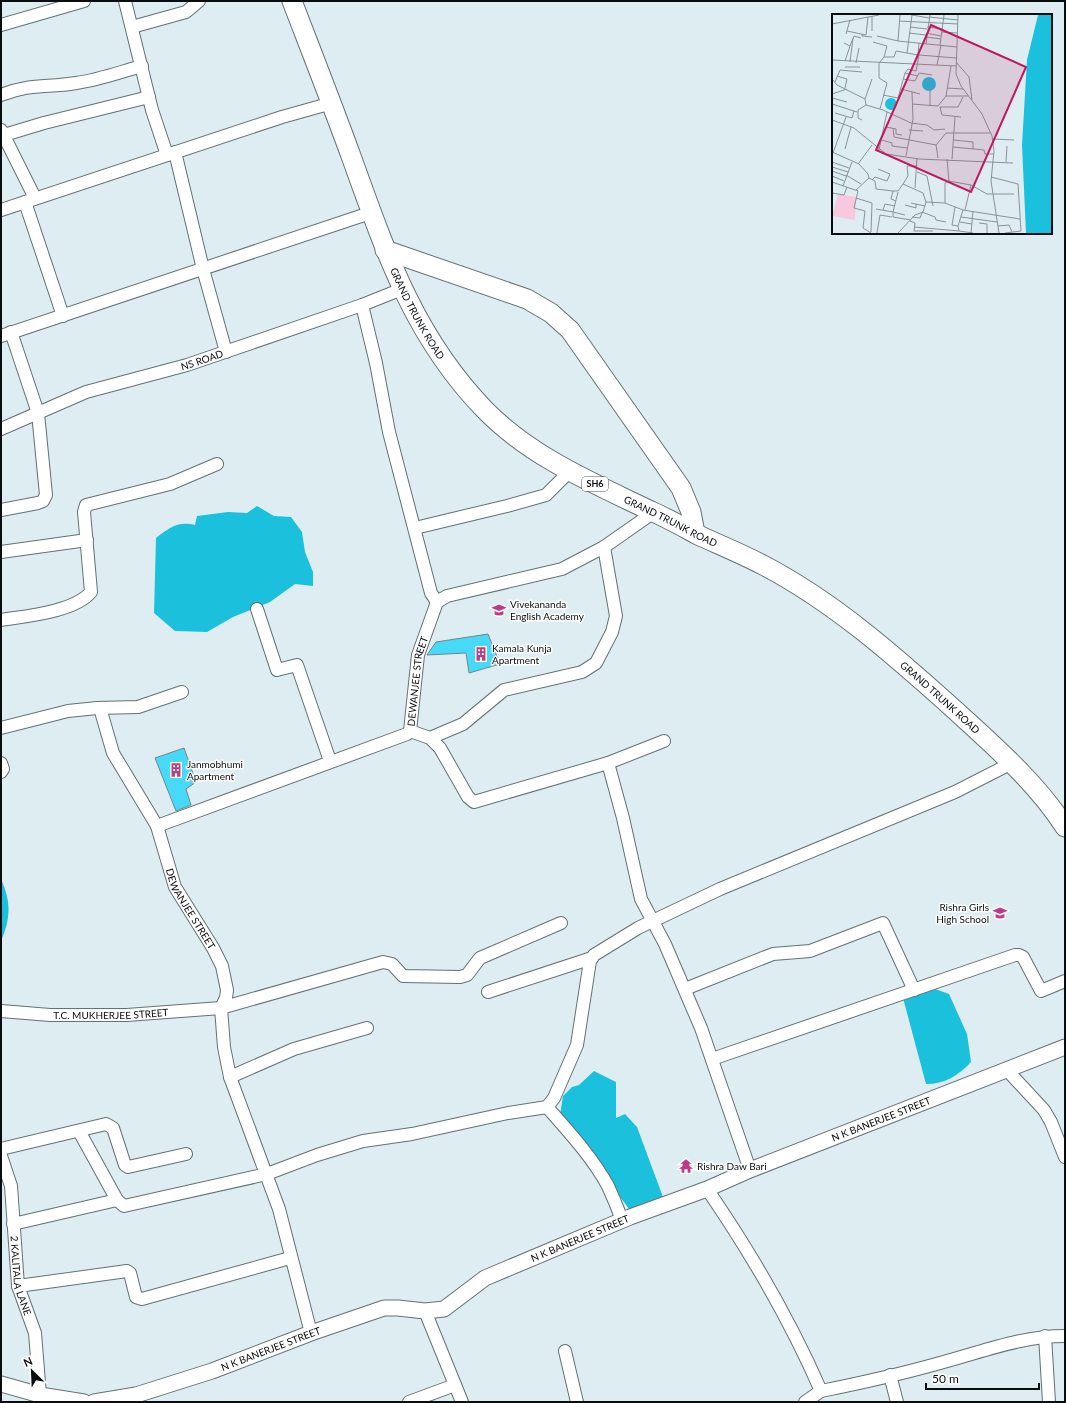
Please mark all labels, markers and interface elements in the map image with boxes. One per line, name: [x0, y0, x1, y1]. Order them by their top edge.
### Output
inset map: [832, 14, 1052, 234]
street label: GRAND TRUNK ROAD: [388, 266, 448, 362]
street label: NS ROAD: [179, 347, 225, 372]
road number: SH6: [582, 477, 608, 491]
street label: GRAND TRUNK ROAD: [622, 493, 720, 549]
place label: Vivekananda English Academy: [510, 598, 585, 622]
school or university icon: Vivekananda English Academy: [491, 602, 507, 618]
street label: DEWANJEE STREET: [405, 634, 430, 727]
place label: Kamala Kunja Apartment: [492, 642, 552, 666]
building icon: Kamala Kunja Apartment: [473, 646, 489, 662]
street label: GRAND TRUNK ROAD: [898, 659, 983, 736]
place label: Janmobhumi Apartment: [187, 758, 243, 782]
building icon: Janmobhumi Apartment: [168, 762, 184, 778]
street label: DEWANJEE STREET: [164, 867, 218, 951]
place label: Rishra Girls High School: [936, 901, 989, 925]
school or university icon: Rishra Girls High School: [992, 905, 1008, 921]
street label: T.C. MUKHERJEE STREET: [53, 1006, 169, 1021]
street label: N K BANERJEE STREET: [830, 1094, 932, 1144]
temple icon: Rishra Daw Bari: [678, 1158, 694, 1174]
place label: Rishra Daw Bari: [697, 1160, 767, 1172]
street label: N K BANERJEE STREET: [529, 1212, 631, 1264]
street label: 2 KALITALA LANE: [8, 1235, 34, 1317]
street label: N K BANERJEE STREET: [219, 1324, 322, 1373]
north arrow: [12, 1351, 52, 1391]
text: N: [21, 1354, 34, 1369]
scale bar: [926, 1365, 1039, 1391]
text: 50 m: [932, 1371, 959, 1386]

